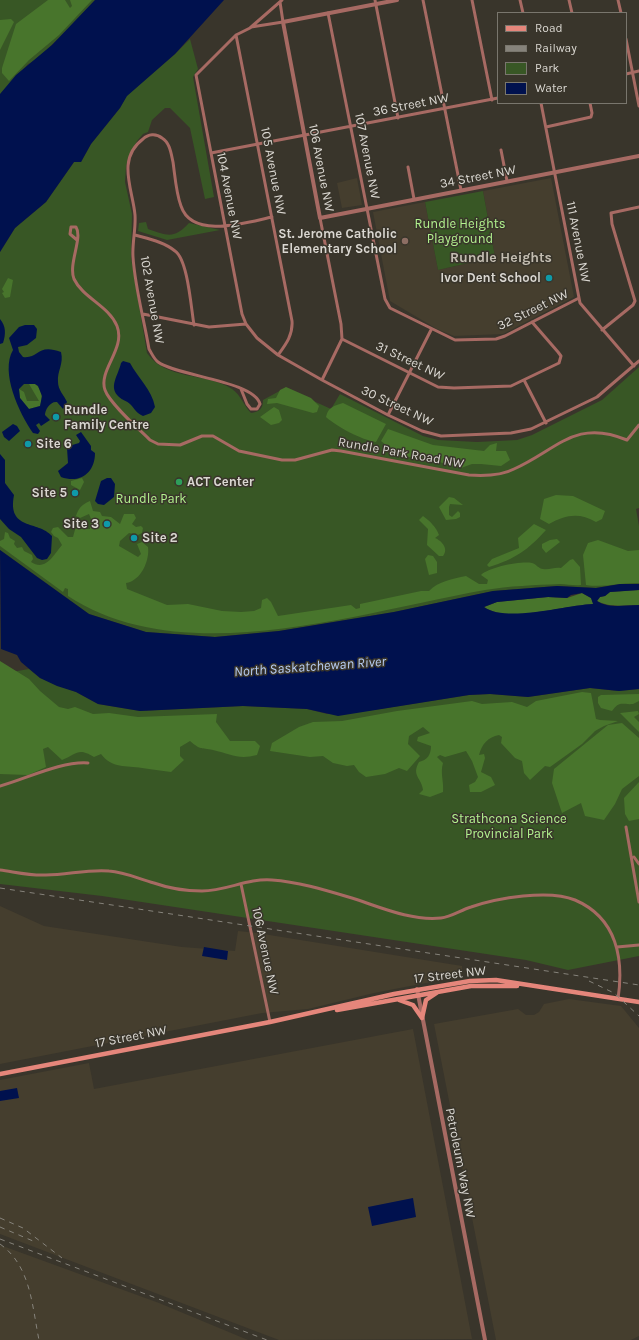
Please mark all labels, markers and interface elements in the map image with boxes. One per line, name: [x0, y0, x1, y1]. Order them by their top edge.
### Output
legend: [497, 12, 627, 104]
text: Road: [535, 21, 563, 35]
text: Railway: [535, 41, 577, 55]
text: Park: [535, 61, 559, 75]
text: Water: [535, 81, 567, 95]
street label: 36 Street NW: [371, 90, 451, 120]
street label: 107 Avenue NW: [351, 112, 383, 200]
street label: 106 Avenue NW: [305, 123, 337, 213]
street label: 105 Avenue NW: [257, 126, 289, 216]
street label: 104 Avenue NW: [213, 151, 245, 241]
street label: 34 Street NW: [439, 162, 517, 192]
street label: 111 Avenue NW: [562, 200, 594, 284]
park label: Rundle Heights Playground: [415, 216, 505, 247]
place label: St. Jerome Catholic Elementary School: [278, 226, 397, 257]
marker: St. Jerome Catholic Elementary School: [400, 236, 410, 246]
district label: Rundle Heights: [450, 250, 552, 266]
street label: 102 Avenue NW: [137, 255, 167, 345]
place label: Ivor Dent School: [440, 270, 541, 286]
marker: Ivor Dent School: [544, 273, 554, 283]
street label: 32 Street NW: [495, 286, 571, 334]
street label: 31 Street NW: [373, 338, 447, 384]
street label: 30 Street NW: [358, 382, 436, 430]
place label: Rundle Family Centre: [64, 402, 149, 433]
marker: Rundle Family Centre: [51, 412, 61, 422]
street label: Rundle Park Road NW: [337, 434, 465, 472]
place label: Site 6: [36, 436, 72, 452]
marker: Site 6: [23, 439, 33, 449]
place label: ACT Center: [187, 474, 254, 490]
marker: ACT Center: [174, 477, 184, 487]
place label: Site 5: [32, 485, 67, 501]
marker: Site 5: [70, 488, 80, 498]
park label: Rundle Park: [115, 491, 187, 507]
place label: Site 3: [63, 516, 99, 532]
marker: Site 3: [102, 519, 112, 529]
place label: Site 2: [142, 530, 178, 546]
marker: Site 2: [129, 533, 139, 543]
water label: North Saskatchewan River: [233, 653, 387, 681]
park label: Strathcona Science Provincial Park: [451, 811, 567, 842]
street label: 106 Avenue NW: [248, 906, 282, 996]
street label: 17 Street NW: [413, 963, 487, 987]
street label: 17 Street NW: [94, 1022, 168, 1052]
street label: Petroleum Way NW: [442, 1107, 478, 1219]

